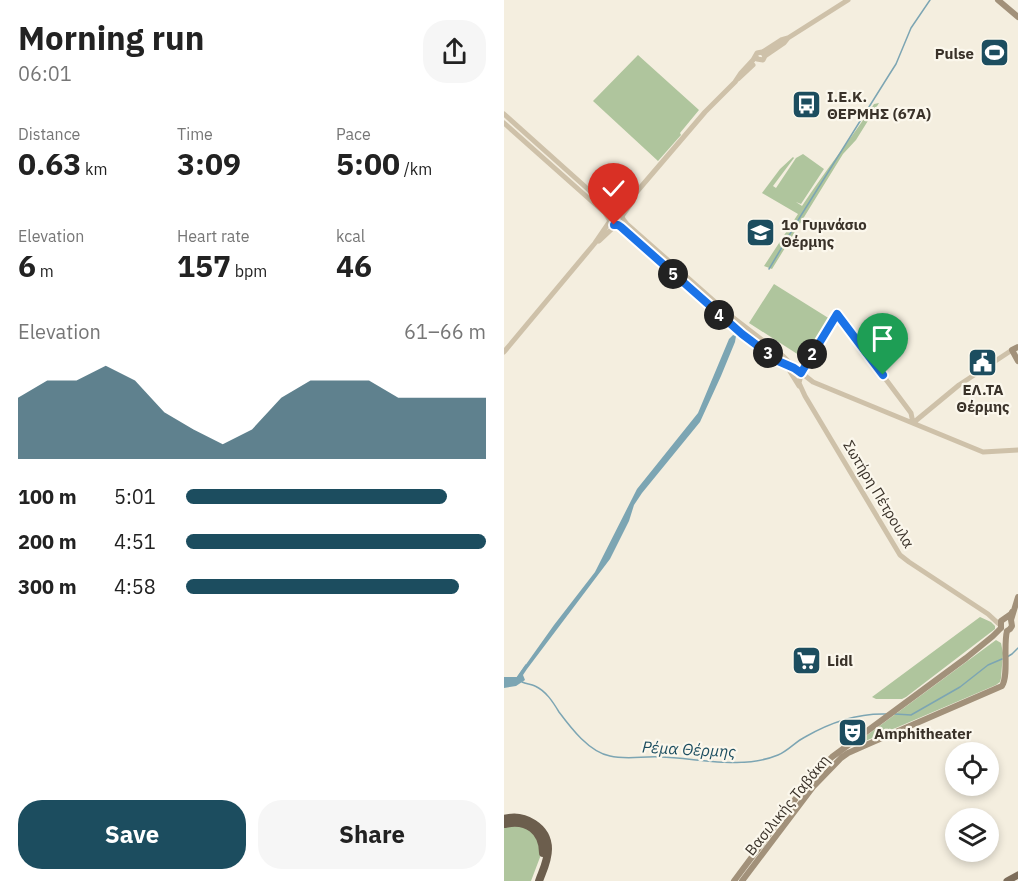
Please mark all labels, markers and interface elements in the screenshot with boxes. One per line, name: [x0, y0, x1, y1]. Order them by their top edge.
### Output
text: Morning run: [18, 16, 204, 59]
button: share: [423, 20, 486, 83]
sports icon: Pulse: [979, 37, 1011, 69]
place label: Pulse: [935, 44, 974, 63]
text: 06:01: [18, 60, 72, 87]
place label: Ι.Ε.Κ. ΘΕΡΜΗΣ (67Α): [827, 87, 931, 123]
bus stop icon: Ι.Ε.Κ. ΘΕΡΜΗΣ (67Α): [790, 89, 822, 121]
text: Distance: [18, 124, 80, 144]
text: Time: [177, 124, 213, 144]
text: Pace: [336, 124, 371, 144]
text: 0.63: [18, 144, 81, 183]
text: 3:09: [177, 144, 241, 183]
text: 5:00: [336, 144, 400, 183]
text: km: [81, 159, 108, 179]
text: /km: [400, 159, 432, 179]
pin: [588, 163, 639, 225]
icon: check: [597, 172, 630, 205]
place label: 1ο Γυμνάσιο Θέρμης: [781, 215, 867, 251]
school or university icon: 1ο Γυμνάσιο Θέρμης: [744, 217, 776, 249]
text: Elevation: [18, 226, 84, 246]
text: Heart rate: [177, 226, 250, 246]
text: kcal: [336, 226, 365, 246]
text: 6: [18, 246, 36, 285]
text: 157: [177, 246, 231, 285]
text: 46: [336, 246, 372, 285]
pin: 5: [658, 259, 688, 289]
text: m: [36, 261, 54, 281]
text: bpm: [231, 261, 267, 281]
text: 5: [668, 264, 678, 284]
pin: 4: [704, 300, 734, 330]
text: 4: [714, 305, 724, 325]
pin: [857, 313, 908, 375]
text: Elevation: [18, 318, 101, 345]
text: 61–66 m: [404, 318, 486, 345]
icon: arrive: [866, 322, 899, 355]
pin: 3: [753, 338, 783, 368]
pin: 2: [797, 339, 827, 369]
text: 3: [763, 343, 773, 363]
text: 2: [807, 344, 817, 364]
public building icon: ΕΛ.ΤΑ Θέρμης: [967, 346, 999, 378]
place label: ΕΛ.ΤΑ Θέρμης: [956, 380, 1010, 416]
street label: Σωτήρη Πέτρουλα: [839, 437, 919, 552]
text: 100 m: [18, 483, 77, 510]
text: 5:01: [114, 483, 156, 510]
text: 200 m: [18, 528, 77, 555]
text: 4:51: [114, 528, 156, 555]
text: 300 m: [18, 573, 77, 600]
text: 4:58: [114, 573, 156, 600]
supermarket icon: Lidl: [790, 644, 822, 676]
place label: Lidl: [827, 651, 853, 670]
theatre icon: Amphitheater: [837, 717, 869, 749]
place label: Amphitheater: [874, 724, 972, 743]
water label: Ρέμα Θέρμης: [641, 737, 737, 761]
map controls: [945, 742, 999, 862]
button: locate: [945, 742, 999, 796]
street label: Βασιλικής Ταβάκη: [741, 751, 833, 859]
button: Save: [18, 800, 246, 869]
button: Share: [258, 800, 486, 869]
button: layers: [945, 808, 999, 862]

